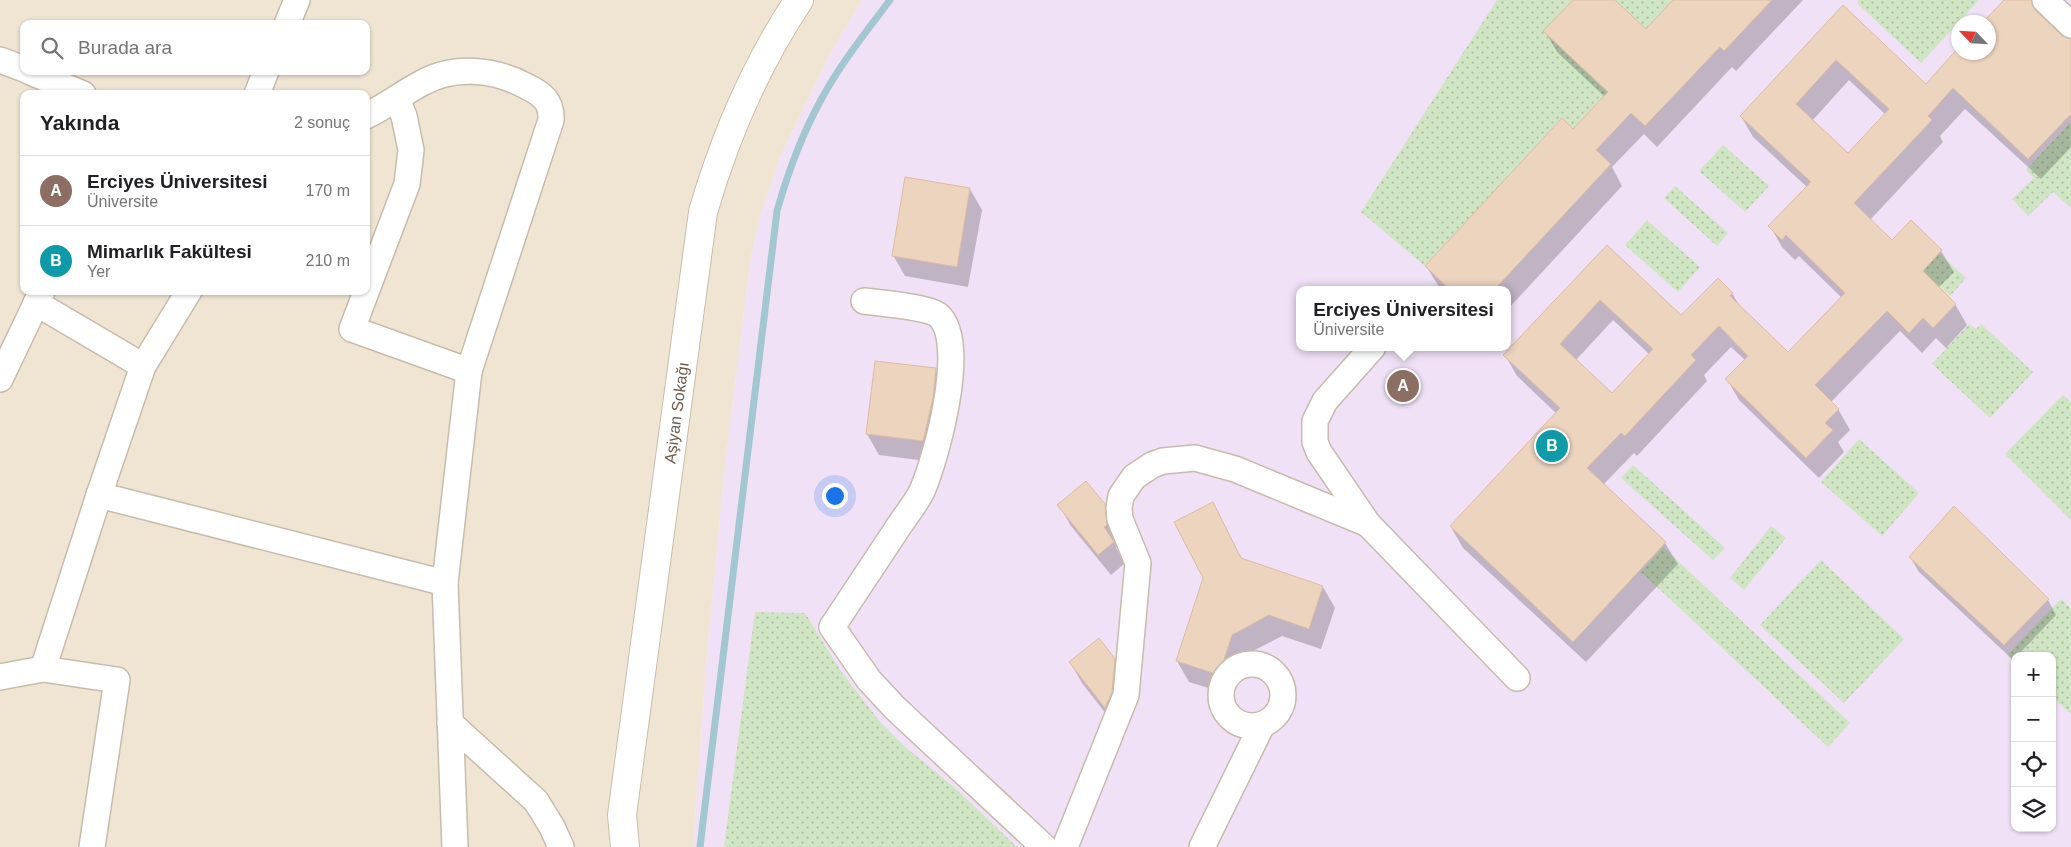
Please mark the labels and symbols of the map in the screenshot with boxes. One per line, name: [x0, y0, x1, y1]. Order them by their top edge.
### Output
north arrow: [1951, 15, 1996, 60]
street label: Aşiyan Sokağı: [661, 361, 692, 465]
pin: A: [1387, 367, 1419, 405]
pin: B: [1536, 427, 1568, 465]
your location: [822, 483, 848, 509]

